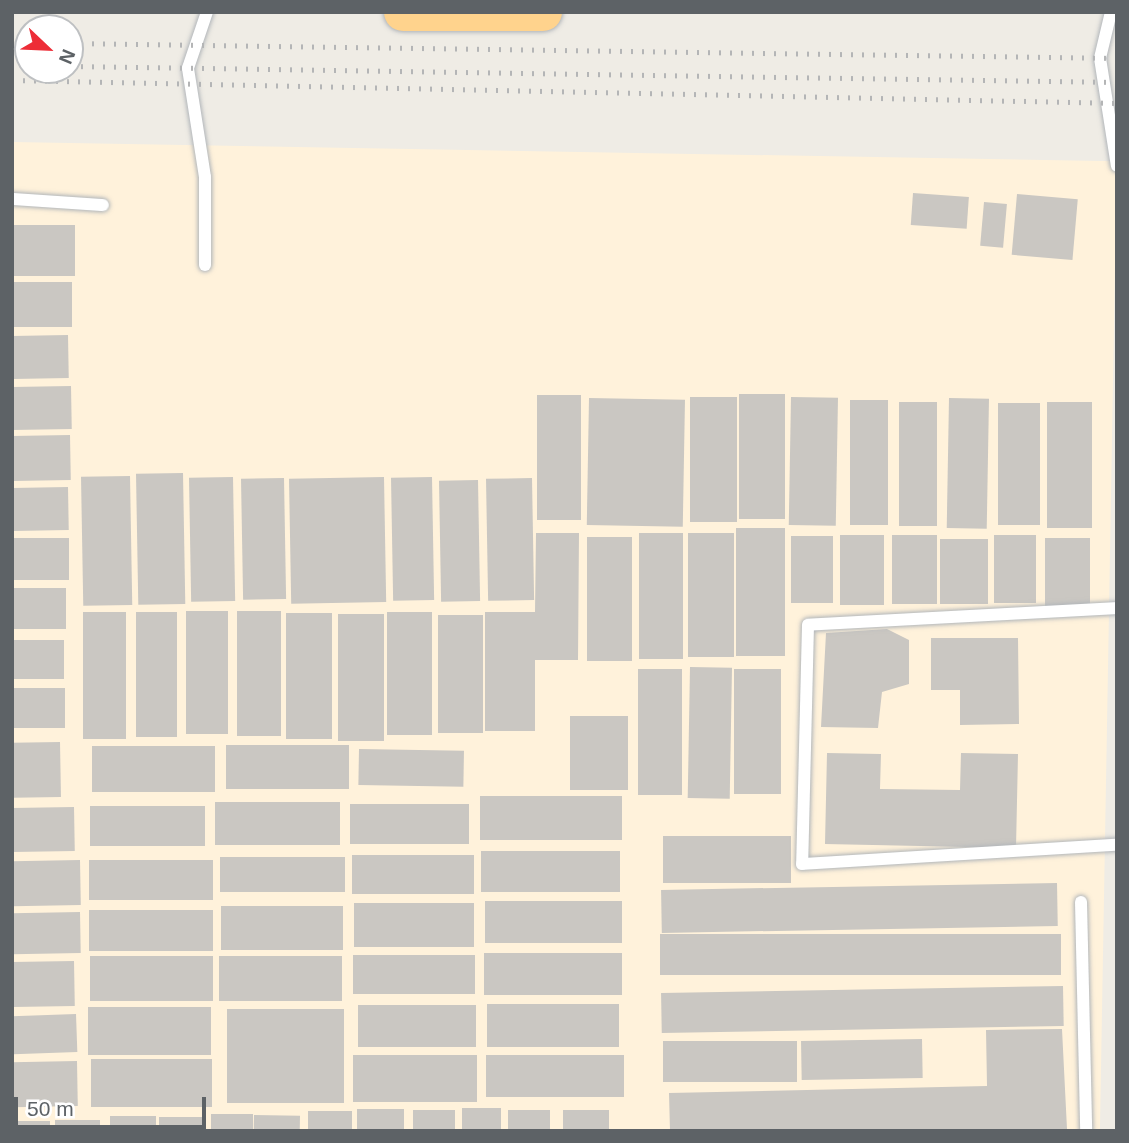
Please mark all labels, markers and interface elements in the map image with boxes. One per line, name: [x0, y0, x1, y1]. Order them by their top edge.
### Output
north arrow: [14, 14, 84, 84]
text: N: [55, 46, 79, 67]
scale bar: [18, 1084, 210, 1128]
text: 50 m: [27, 1097, 74, 1120]

